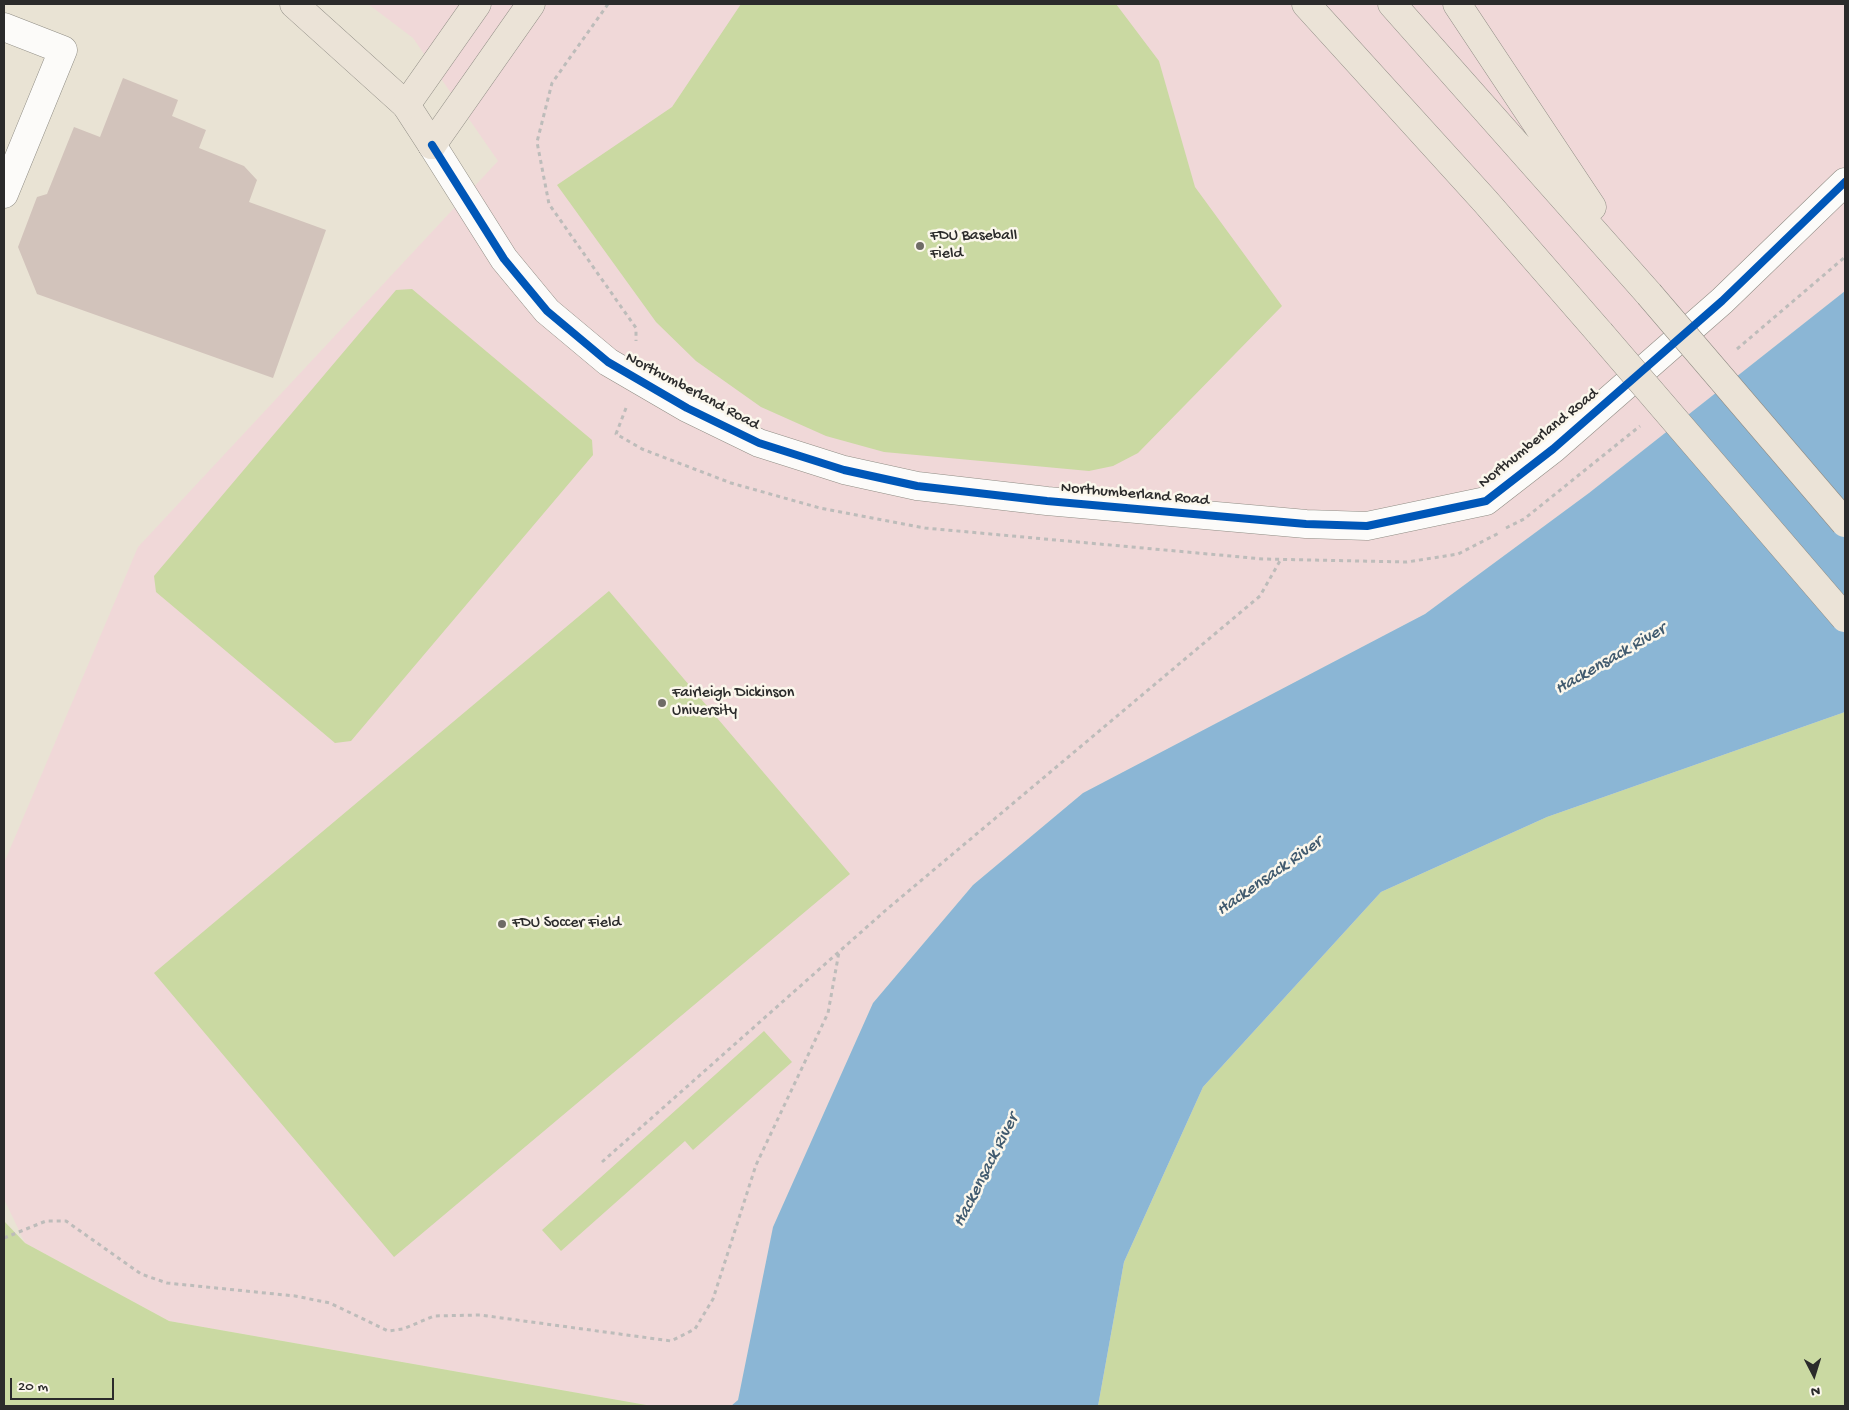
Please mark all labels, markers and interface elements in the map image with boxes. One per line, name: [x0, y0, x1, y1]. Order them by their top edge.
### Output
place label: FDU Baseball Field: [930, 227, 1017, 265]
marker: FDU Baseball Field: [914, 240, 926, 252]
street label: Northumberland Road: [622, 349, 762, 435]
street label: Northumberland Road: [1475, 385, 1603, 493]
street label: Northumberland Road: [1060, 479, 1210, 511]
water label: Hackensack River: [1552, 620, 1670, 700]
place label: Fairleigh Dickinson University: [672, 684, 794, 722]
marker: Fairleigh Dickinson University: [656, 697, 668, 709]
water label: Hackensack River: [1213, 833, 1327, 921]
place label: FDU Soccer Field: [512, 914, 621, 934]
marker: FDU Soccer Field: [496, 918, 508, 930]
water label: Hackensack River: [949, 1111, 1025, 1231]
north arrow: [1789, 1350, 1839, 1400]
scale bar: [12, 1368, 116, 1400]
text: 20 m: [18, 1378, 48, 1396]
text: N: [1810, 1382, 1821, 1399]

